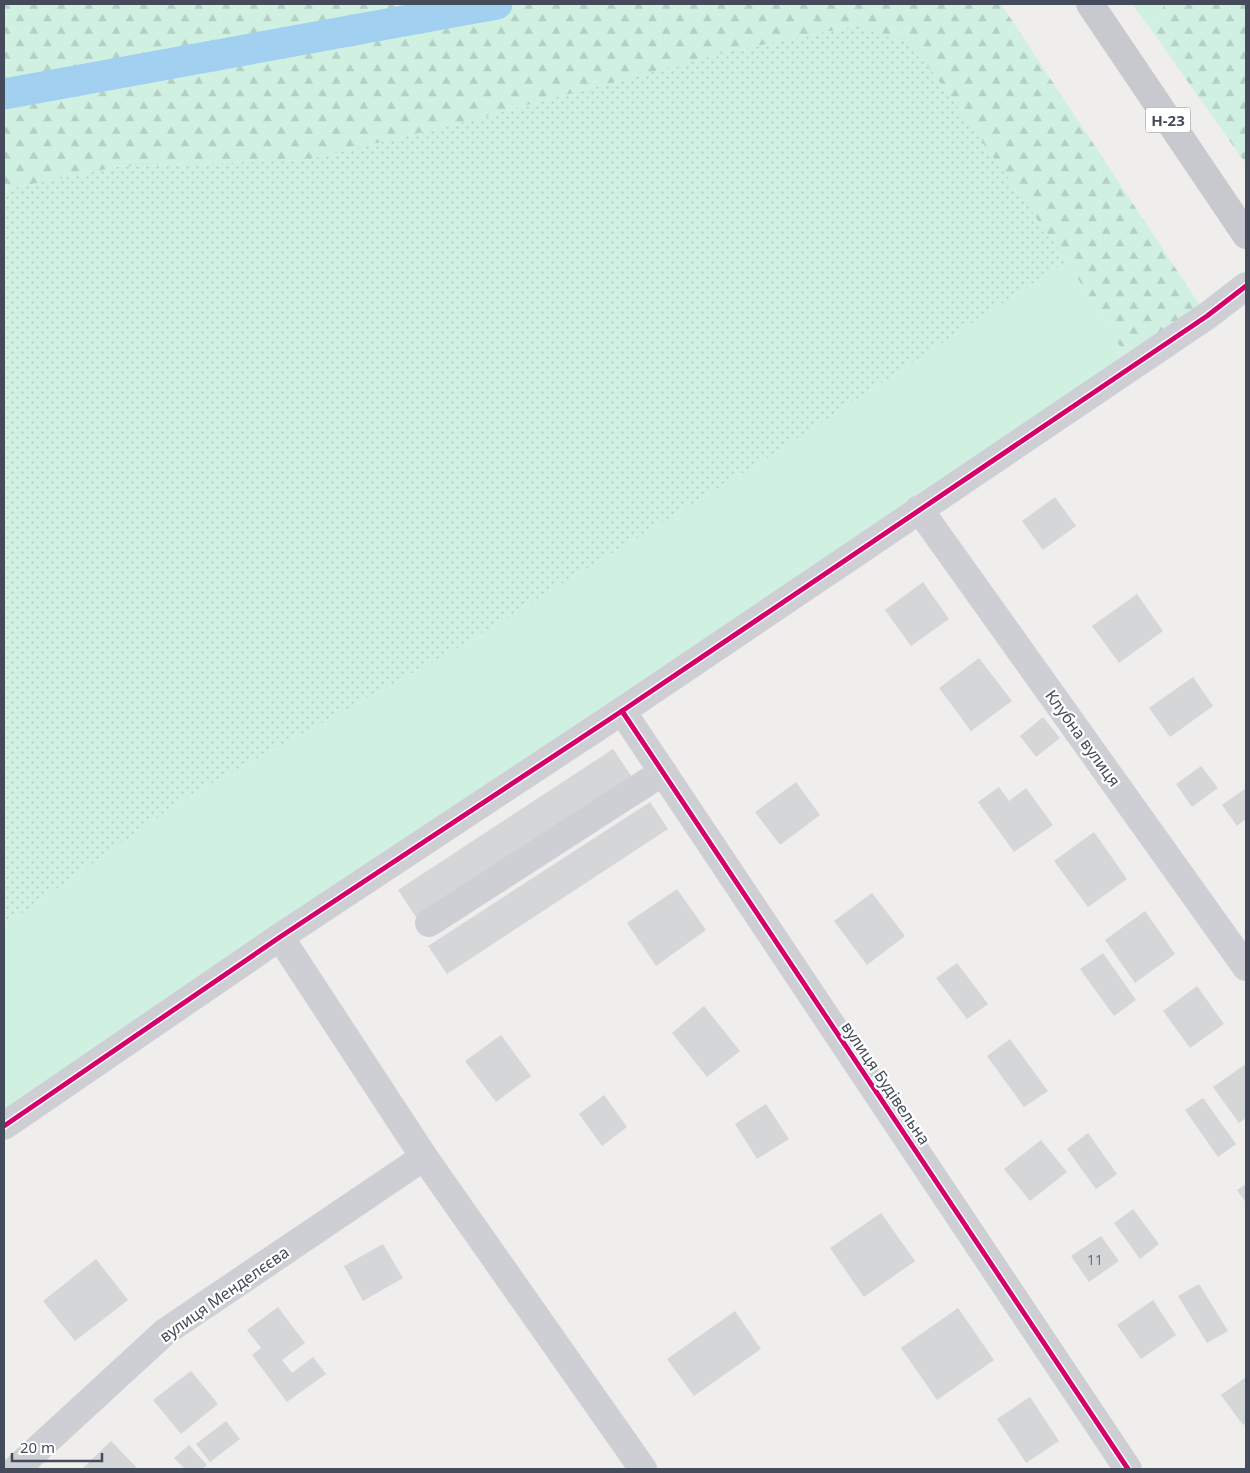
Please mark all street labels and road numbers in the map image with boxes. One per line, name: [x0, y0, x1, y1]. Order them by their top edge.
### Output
road number: Н-23: [1146, 108, 1190, 132]
street label: Клубна вулиця: [1040, 685, 1126, 791]
street label: вулиця Будівельна: [837, 1017, 935, 1149]
street label: вулиця Менделєєва: [155, 1241, 293, 1347]

